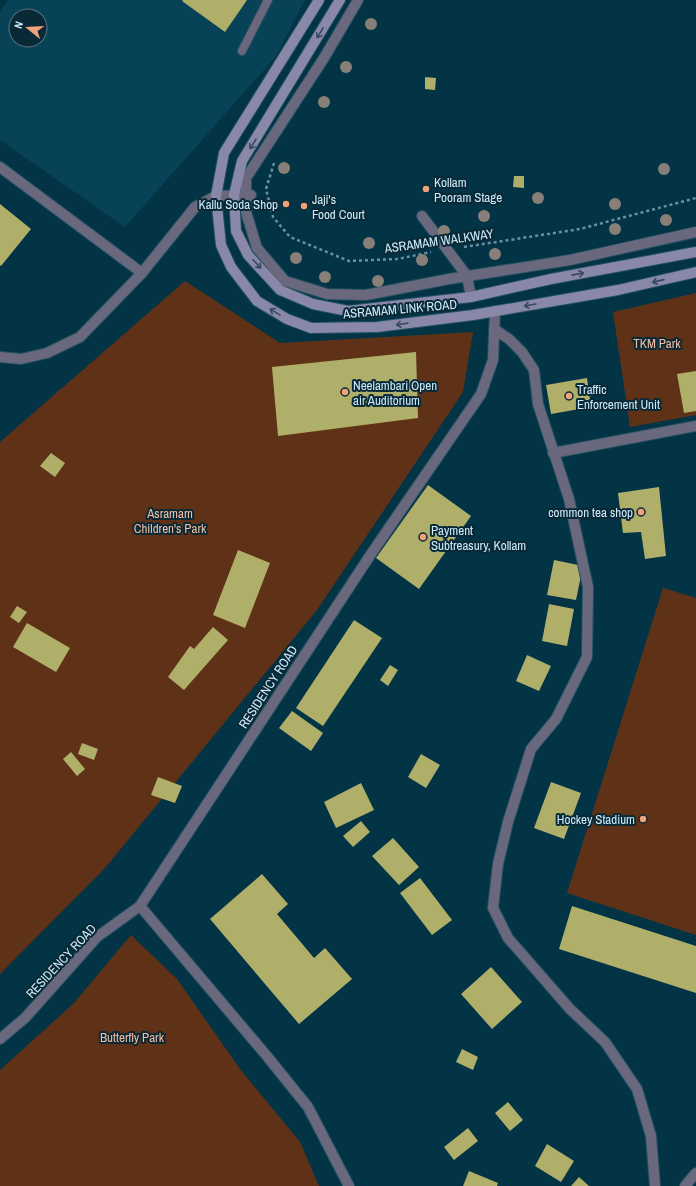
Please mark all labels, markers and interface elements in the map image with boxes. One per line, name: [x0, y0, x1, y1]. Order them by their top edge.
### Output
north arrow: [8, 8, 48, 48]
text: N: [11, 20, 26, 30]
one-way arrow: [316, 27, 324, 38]
one-way arrow: [248, 138, 256, 150]
place label: Kollam Pooram Stage: [434, 174, 502, 206]
marker: Kollam Pooram Stage: [421, 184, 431, 194]
place label: Jaji's Food Court: [312, 191, 365, 223]
place label: Kallu Soda Shop: [199, 196, 278, 213]
marker: Kallu Soda Shop: [281, 199, 291, 209]
marker: Jaji's Food Court: [299, 201, 309, 211]
street label: ASRAMAM WALKWAY: [382, 225, 495, 257]
one-way arrow: [252, 259, 261, 270]
one-way arrow: [572, 270, 585, 278]
one-way arrow: [652, 277, 665, 285]
street label: ASRAMAM LINK ROAD: [341, 296, 458, 323]
one-way arrow: [524, 301, 537, 309]
one-way arrow: [269, 307, 281, 315]
one-way arrow: [396, 320, 409, 328]
park label: TKM Park: [633, 335, 681, 352]
place label: Neelambari Open air Auditorium: [353, 377, 437, 409]
place label: Traffic Enforcement Unit: [577, 381, 660, 413]
marker: Neelambari Open air Auditorium: [340, 387, 350, 397]
marker: Traffic Enforcement Unit: [564, 391, 574, 401]
place label: common tea shop: [548, 504, 633, 521]
park label: Asramam Children's Park: [134, 505, 207, 537]
marker: common tea shop: [636, 507, 646, 517]
place label: Payment Subtreasury, Kollam: [431, 522, 526, 554]
marker: Payment Subtreasury, Kollam: [418, 532, 428, 542]
street label: RESIDENCY ROAD: [235, 642, 301, 732]
place label: Hockey Stadium: [557, 811, 635, 828]
marker: Hockey Stadium: [638, 814, 648, 824]
street label: RESIDENCY ROAD: [22, 920, 100, 1002]
park label: Butterfly Park: [100, 1029, 165, 1046]

